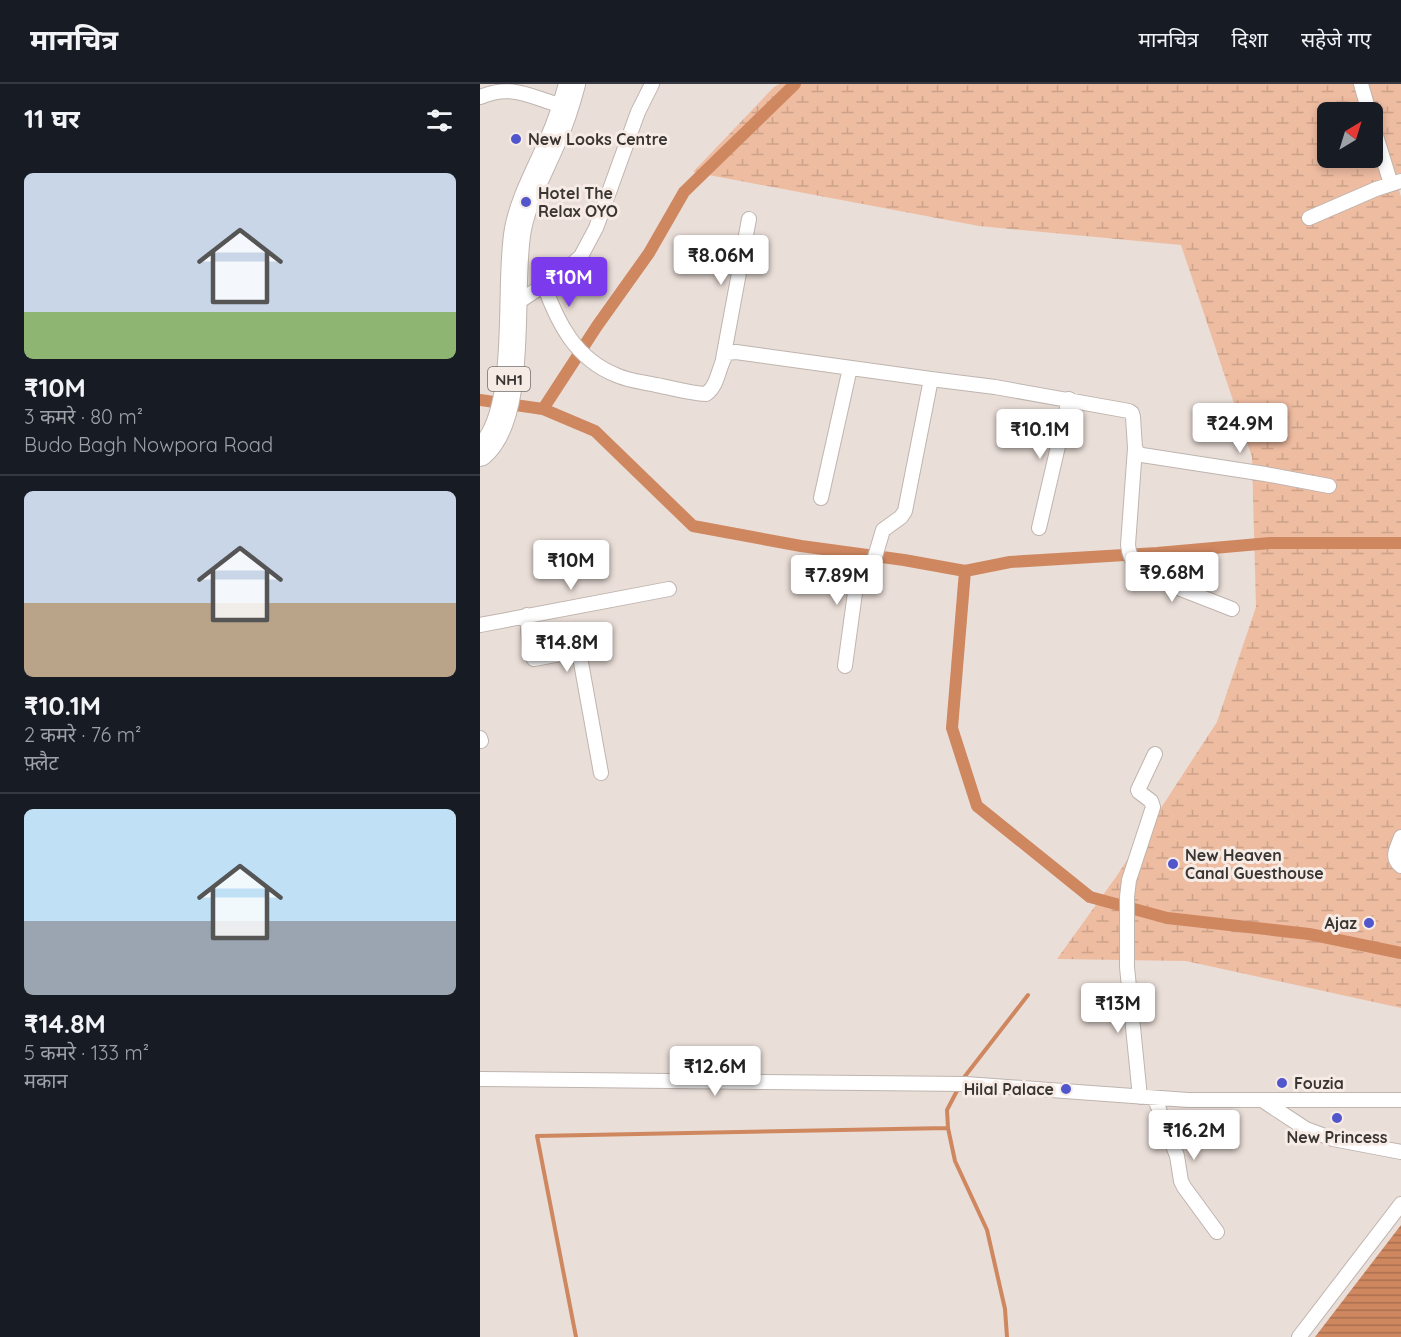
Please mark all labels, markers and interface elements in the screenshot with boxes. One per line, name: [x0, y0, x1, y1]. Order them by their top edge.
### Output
text: मानचित्र: [30, 22, 118, 57]
text: मानचित्र: [1139, 26, 1199, 52]
text: दिशा: [1232, 26, 1268, 52]
text: सहेजे गए: [1301, 26, 1371, 52]
text: 11 घर: [24, 102, 80, 135]
north arrow: [1317, 102, 1383, 168]
map controls: [1317, 102, 1383, 168]
icon: filters: [423, 104, 456, 137]
place label: New Looks Centre: [528, 129, 668, 149]
marker: New Looks Centre: [509, 132, 523, 146]
place label: Hotel The Relax OYO: [538, 183, 618, 221]
marker: Hotel The Relax OYO: [519, 195, 533, 209]
icon: home: [186, 212, 294, 320]
pin: ₹8.06M: [672, 235, 770, 286]
text: ₹8.06M: [688, 242, 754, 267]
pin: ₹10M: [533, 257, 605, 308]
text: ₹10M: [545, 264, 593, 289]
road number: NH1: [488, 367, 530, 391]
text: ₹10M: [24, 371, 86, 404]
pin: ₹24.9M: [1191, 403, 1289, 454]
text: 3 कमरे · 80 m²: [24, 404, 143, 429]
pin: ₹10.1M: [991, 409, 1089, 460]
text: ₹24.9M: [1207, 410, 1273, 435]
text: ₹10.1M: [1010, 416, 1070, 441]
text: Budo Bagh Nowpora Road: [24, 432, 273, 457]
icon: home: [186, 530, 294, 638]
pin: ₹10M: [535, 540, 607, 591]
text: ₹10M: [547, 547, 595, 572]
pin: ₹9.68M: [1123, 552, 1221, 603]
pin: ₹7.89M: [788, 555, 886, 606]
text: ₹9.68M: [1140, 559, 1205, 584]
text: ₹7.89M: [805, 562, 869, 587]
pin: ₹14.8M: [518, 622, 616, 673]
text: ₹14.8M: [536, 629, 598, 654]
text: ₹10.1M: [24, 689, 101, 722]
text: 2 कमरे · 76 m²: [24, 722, 141, 747]
text: फ़्लैट: [24, 750, 59, 775]
place label: New Heaven Canal Guesthouse: [1185, 845, 1324, 883]
icon: home: [186, 848, 294, 956]
marker: New Heaven Canal Guesthouse: [1166, 857, 1180, 871]
place label: Ajaz: [1325, 913, 1357, 933]
marker: Ajaz: [1362, 916, 1376, 930]
pin: ₹13M: [1082, 983, 1154, 1034]
text: ₹13M: [1095, 990, 1141, 1015]
text: ₹14.8M: [24, 1007, 106, 1040]
text: 5 कमरे · 133 m²: [24, 1040, 149, 1065]
pin: ₹12.6M: [666, 1046, 764, 1097]
text: ₹12.6M: [684, 1053, 746, 1078]
text: मकान: [24, 1068, 68, 1093]
place label: Fouzia: [1294, 1073, 1344, 1093]
marker: Fouzia: [1275, 1076, 1289, 1090]
place label: Hilal Palace: [964, 1079, 1054, 1099]
marker: Hilal Palace: [1059, 1082, 1073, 1096]
pin: ₹16.2M: [1145, 1110, 1243, 1161]
marker: New Princess: [1330, 1111, 1344, 1125]
text: ₹16.2M: [1163, 1117, 1225, 1142]
place label: New Princess: [1286, 1127, 1388, 1147]

